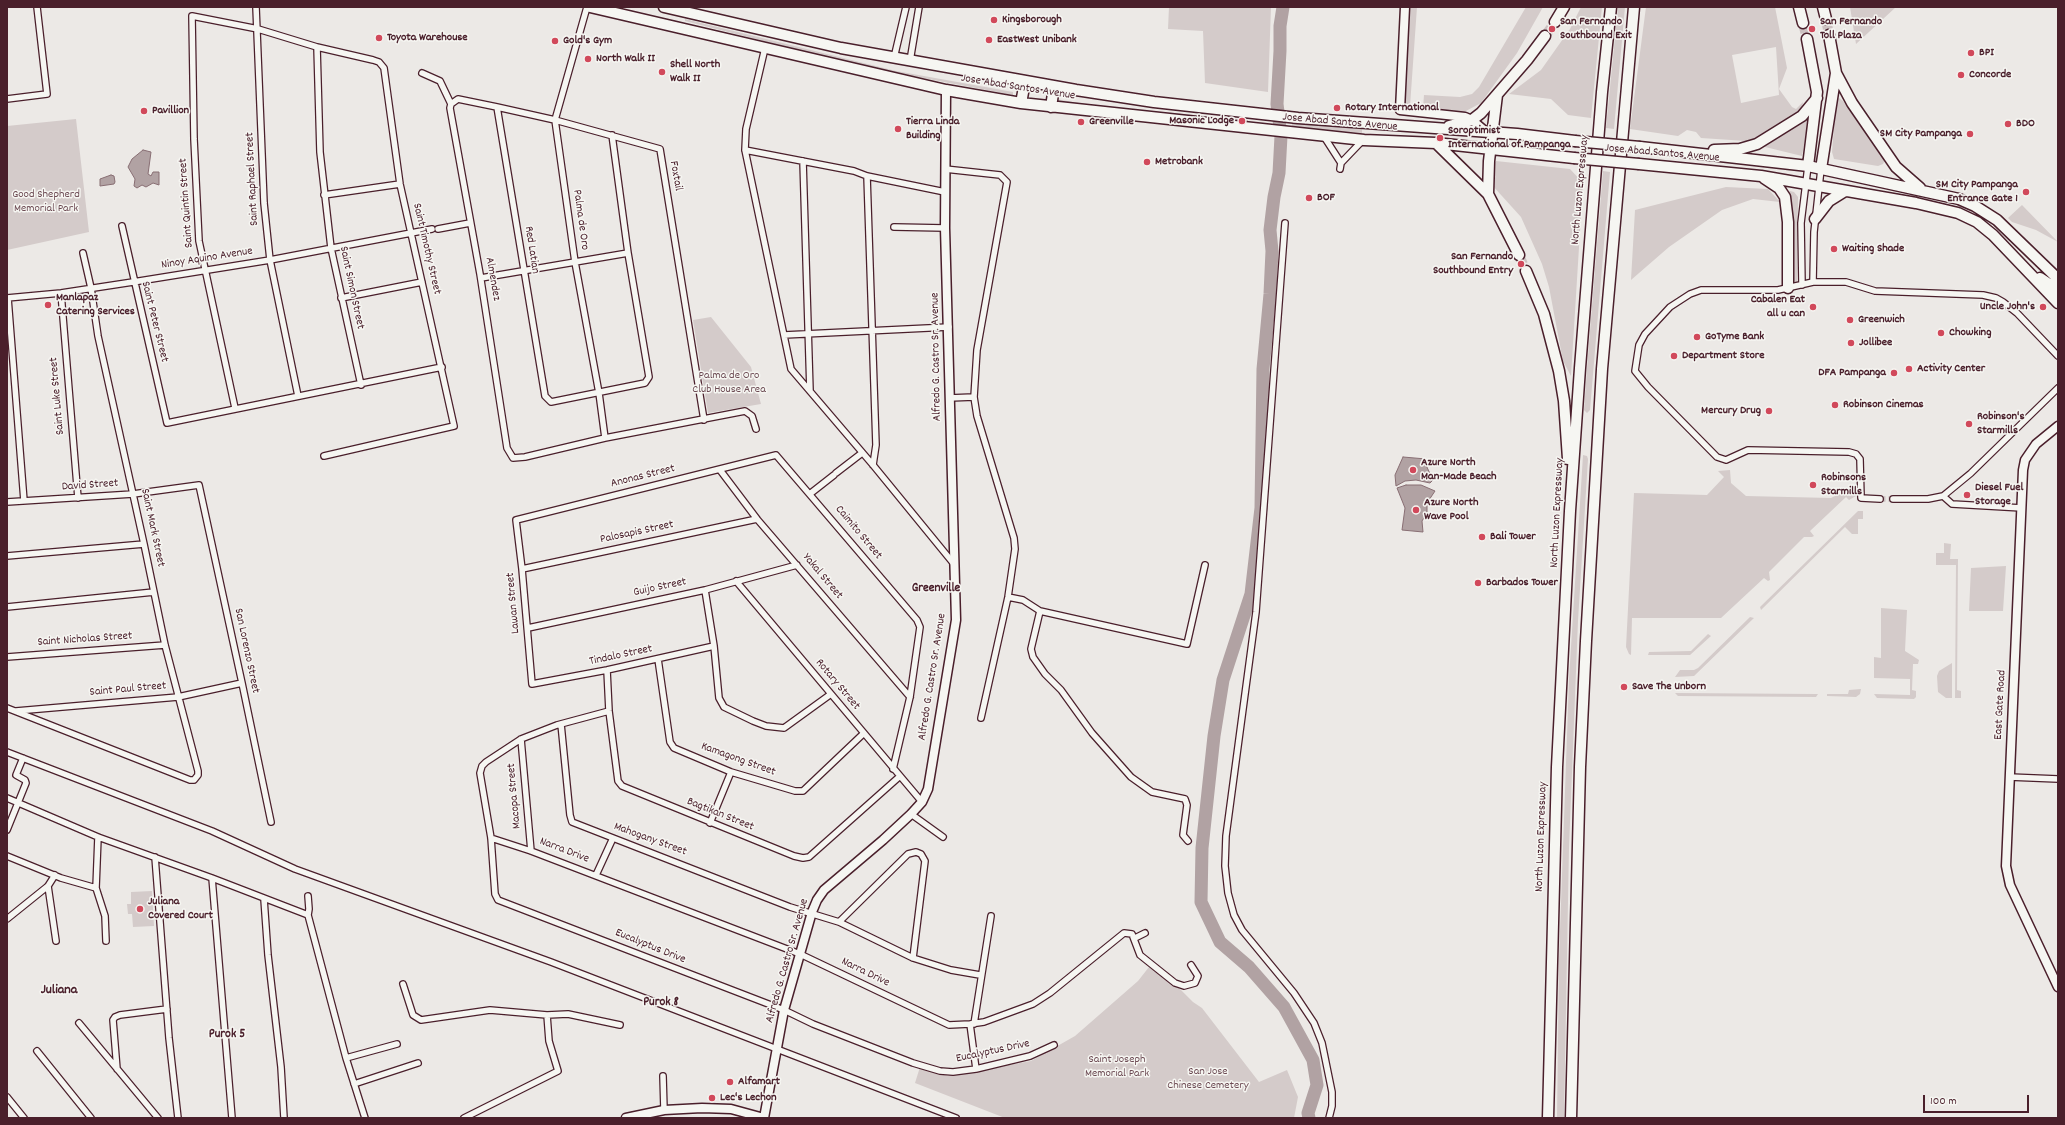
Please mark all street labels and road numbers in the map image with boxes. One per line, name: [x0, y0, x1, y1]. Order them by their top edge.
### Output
street label: Jose Abad Santos Avenue: [960, 72, 1076, 104]
street label: Jose Abad Santos Avenue: [1282, 111, 1398, 135]
street label: Saint Raphael Street: [243, 132, 263, 226]
street label: North Luzon Expressway: [1569, 135, 1593, 245]
street label: Jose Abad Santos Avenue: [1604, 142, 1720, 166]
street label: Saint Quintin Street: [177, 158, 197, 248]
street label: Foxtail: [665, 160, 685, 192]
street label: Palma de Oro: [569, 189, 591, 251]
street label: Saint Timothy Street: [409, 202, 443, 296]
street label: Red Latian: [520, 225, 542, 275]
street label: Ninoy Aquino Avenue: [160, 245, 254, 273]
street label: Saint Simon Street: [335, 245, 367, 331]
street label: Almendez: [481, 256, 503, 302]
street label: Saint Peter Street: [137, 280, 171, 364]
street label: Alfredo G. Castro Sr. Avenue: [929, 292, 945, 422]
street label: Saint Luke Street: [47, 357, 69, 435]
street label: North Luzon Expressway: [1548, 458, 1568, 568]
street label: Anonas Street: [609, 462, 677, 492]
street label: David Street: [61, 477, 119, 495]
street label: Saint Mark Street: [137, 487, 167, 569]
street label: Caimito Street: [831, 503, 885, 563]
street label: Palosapis Street: [599, 518, 675, 548]
street label: Yakal Street: [799, 551, 845, 603]
street label: Lawan Street: [504, 572, 524, 634]
street label: Guijo Street: [632, 575, 688, 601]
street label: San Lorenzo Street: [230, 607, 262, 695]
street label: Alfredo G. Castro Sr. Avenue: [916, 612, 950, 742]
street label: Saint Nicholas Street: [37, 630, 133, 650]
street label: Tindalo Street: [588, 642, 654, 670]
street label: Rotary Street: [811, 656, 863, 714]
street label: East Gate Road: [1992, 670, 2010, 740]
street label: Saint Paul Street: [89, 679, 167, 701]
street label: Kamagong Street: [699, 740, 777, 780]
street label: Macopa Street: [505, 763, 525, 829]
street label: North Luzon Expressway: [1533, 782, 1551, 892]
street label: Bagtikan Street: [684, 795, 756, 835]
street label: Mahogany Street: [612, 820, 688, 860]
street label: Narra Drive: [537, 835, 591, 867]
street label: Alfredo G. Castro Sr. Avenue: [763, 897, 813, 1025]
street label: Eucalyptus Drive: [613, 926, 687, 968]
street label: Narra Drive: [838, 955, 892, 991]
street label: Eucalyptus Drive: [955, 1037, 1031, 1067]

